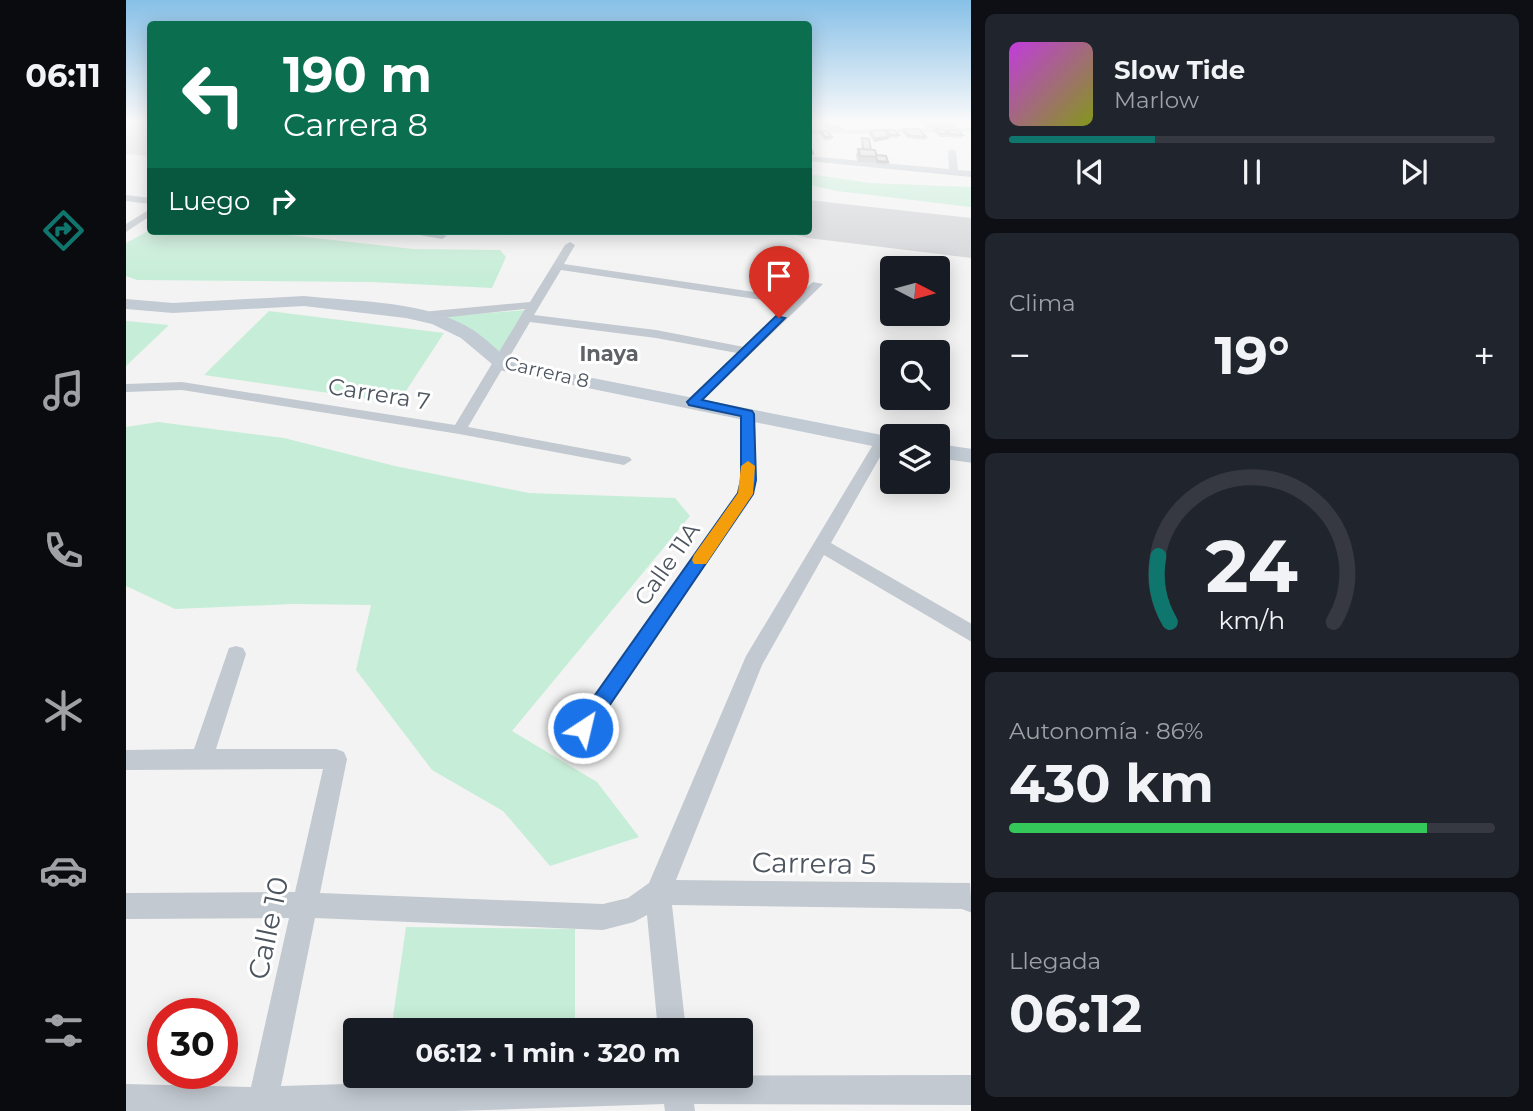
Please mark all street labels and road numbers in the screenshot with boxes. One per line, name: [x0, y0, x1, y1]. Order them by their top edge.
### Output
street label: Carrera 8: [502, 351, 592, 393]
street label: Carrera 7: [326, 372, 432, 416]
street label: Calle 11A: [628, 517, 706, 611]
street label: Carrera 5: [751, 845, 877, 881]
street label: Calle 10: [241, 874, 295, 982]

